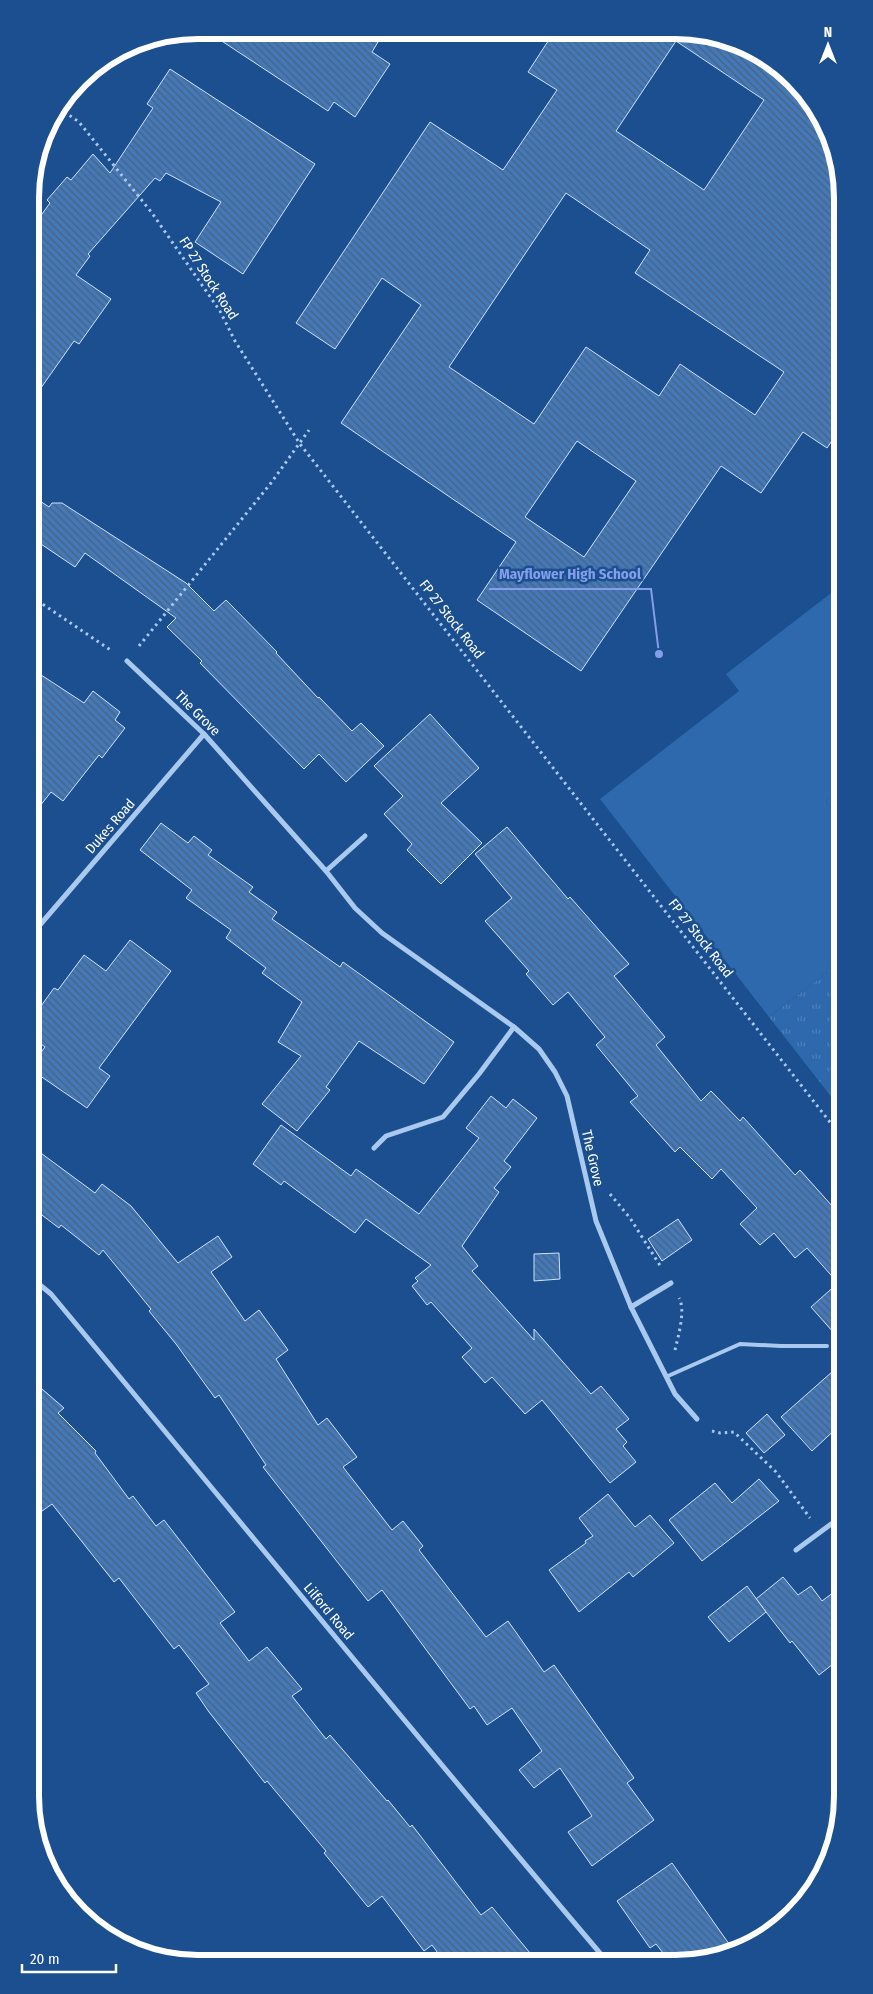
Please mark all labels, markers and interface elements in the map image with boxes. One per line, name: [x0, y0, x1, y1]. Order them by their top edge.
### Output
north arrow: [803, 20, 853, 70]
text: N: [824, 24, 832, 41]
street label: FP 27 Stock Road: [176, 234, 242, 323]
callout: Mayflower High School: [489, 559, 651, 589]
text: Mayflower High School: [499, 565, 642, 583]
street label: FP 27 Stock Road: [416, 577, 488, 662]
street label: The Grove: [171, 687, 224, 740]
street label: Dukes Road: [82, 795, 139, 857]
street label: FP 27 Stock Road: [665, 896, 737, 981]
street label: The Grove: [578, 1128, 607, 1188]
street label: Lilford Road: [300, 1579, 357, 1643]
scale bar: [22, 1942, 116, 1974]
text: 20 m: [30, 1950, 60, 1968]

